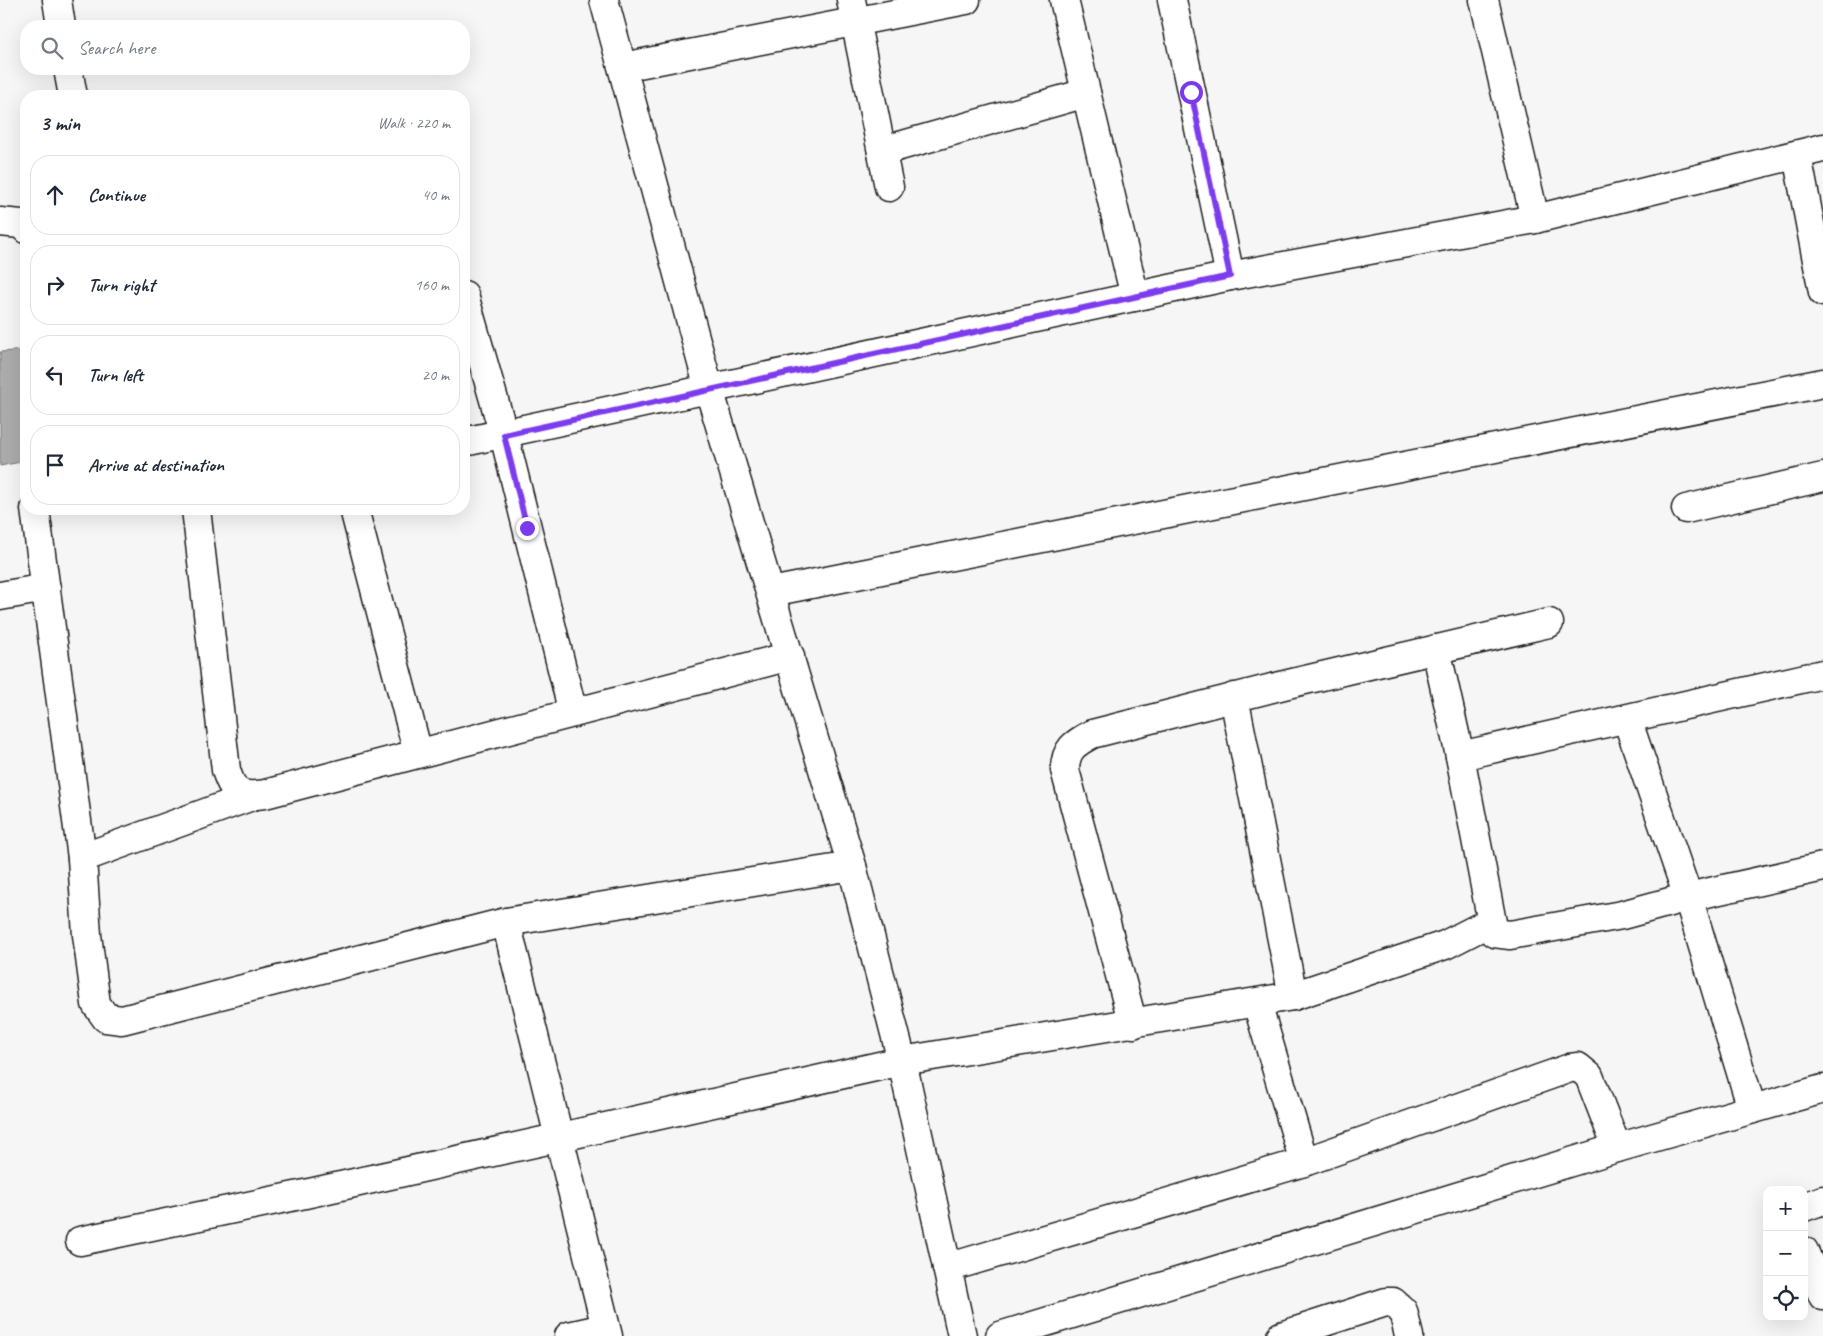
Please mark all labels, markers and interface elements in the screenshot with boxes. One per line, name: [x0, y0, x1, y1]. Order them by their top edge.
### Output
search box: [20, 20, 470, 75]
icon: search: [38, 34, 66, 62]
text: Search here: [78, 36, 155, 60]
route start: [1180, 81, 1203, 104]
text: 3 min: [40, 110, 80, 136]
text: Walk · 220 m: [378, 113, 450, 133]
icon: ahead: [41, 181, 69, 209]
text: Continue: [88, 183, 145, 207]
text: 40 m: [422, 185, 449, 205]
icon: right: [41, 271, 69, 299]
text: Turn right: [88, 273, 155, 297]
text: 160 m: [415, 275, 449, 295]
icon: left: [41, 361, 69, 389]
text: Turn left: [88, 363, 143, 387]
text: 20 m: [422, 365, 449, 385]
icon: arrive: [41, 451, 69, 479]
text: Arrive at destination: [88, 453, 224, 477]
route end: [516, 517, 539, 540]
map controls: [1763, 1186, 1808, 1321]
button: +: [1763, 1186, 1808, 1231]
button: −: [1763, 1231, 1808, 1276]
button: locate: [1763, 1276, 1808, 1321]

